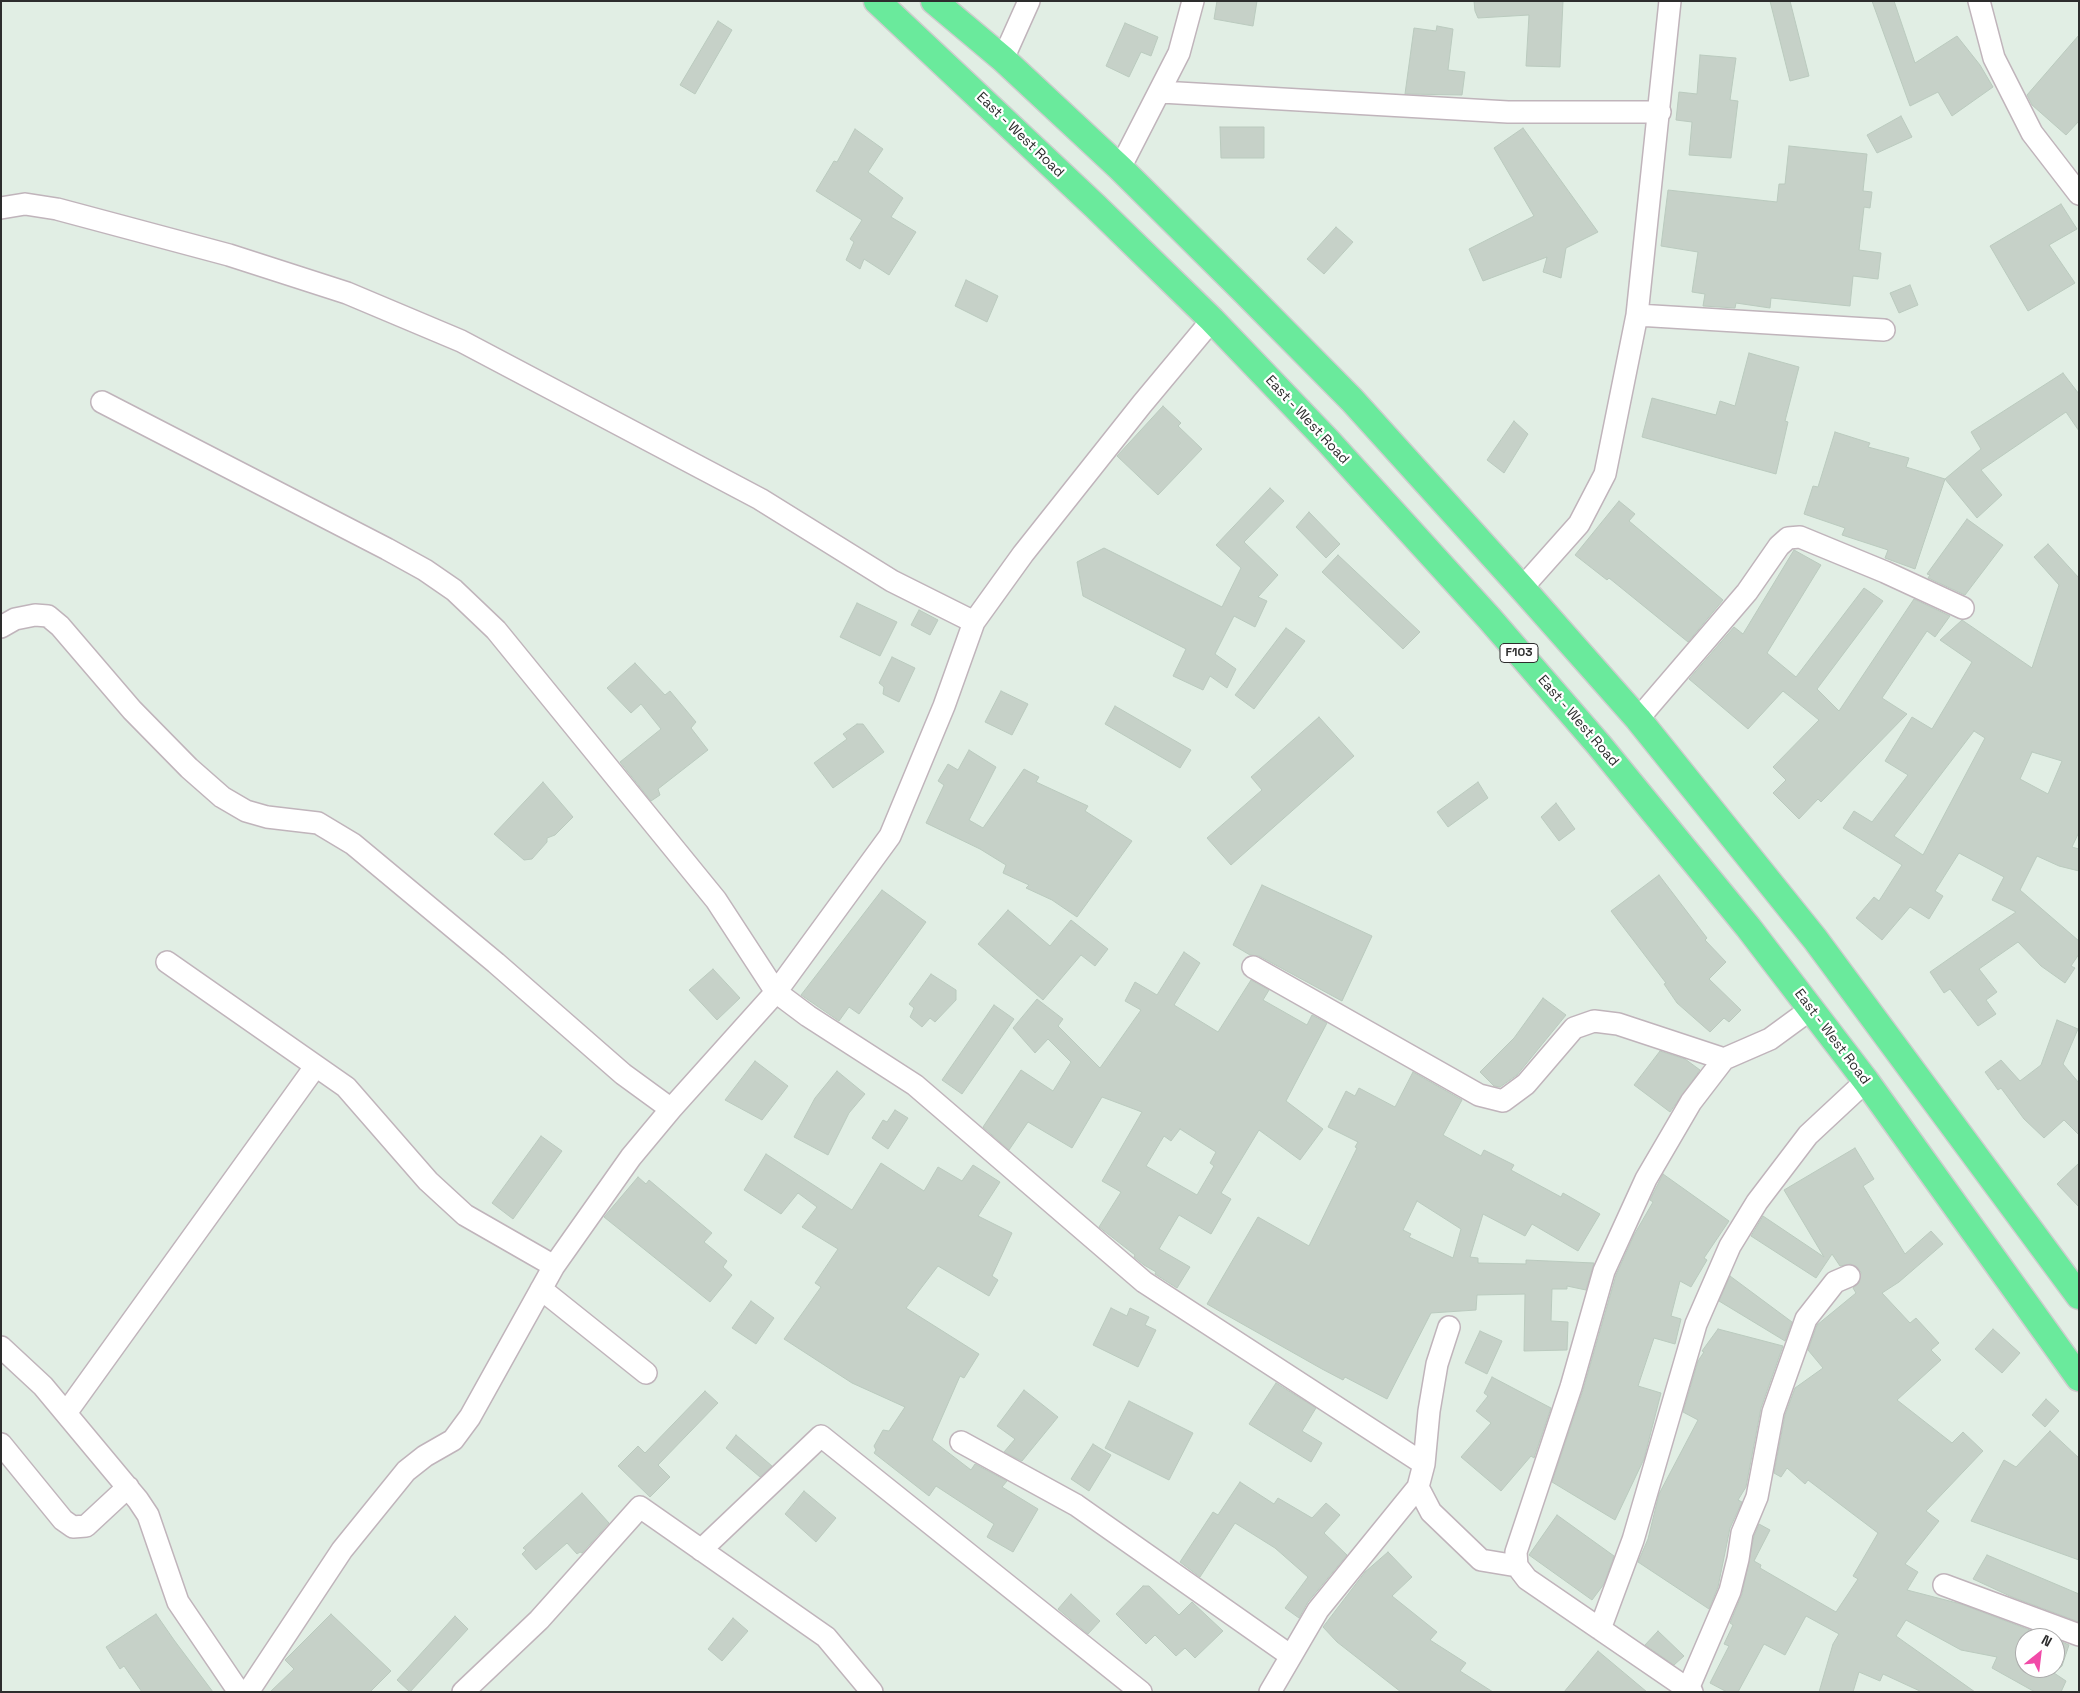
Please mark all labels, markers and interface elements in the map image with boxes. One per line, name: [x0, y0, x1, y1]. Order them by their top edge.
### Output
street label: East - West Road: [973, 89, 1067, 181]
street label: East - West Road: [1262, 372, 1352, 468]
road number: F103: [1500, 644, 1538, 662]
street label: East - West Road: [1534, 672, 1622, 770]
street label: East - West Road: [1791, 986, 1873, 1088]
north arrow: [2015, 1628, 2065, 1678]
text: N: [2038, 1631, 2055, 1651]

